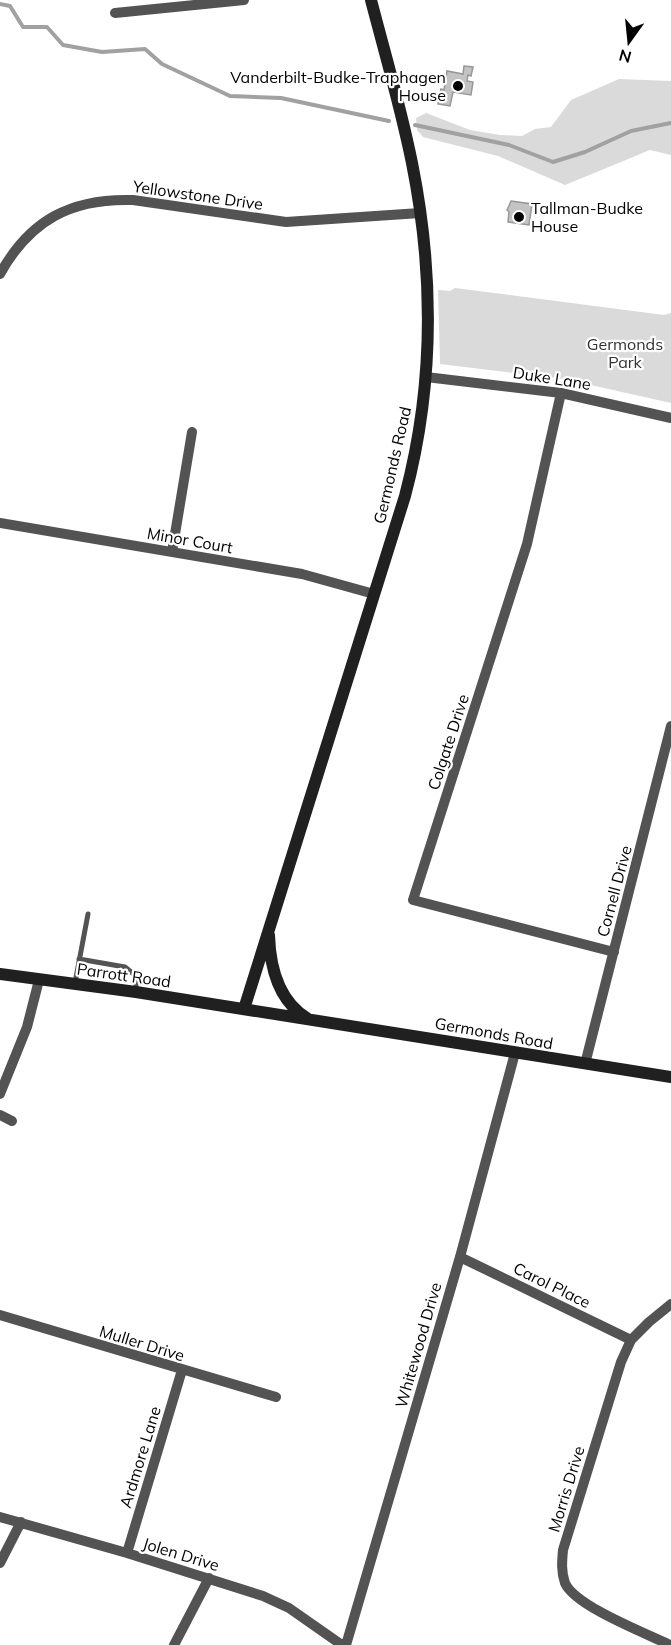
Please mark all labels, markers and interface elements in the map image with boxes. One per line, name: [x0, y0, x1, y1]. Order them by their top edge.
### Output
north arrow: [599, 12, 659, 72]
text: N: [617, 45, 634, 68]
place label: Vanderbilt-Budke-Traphagen House: [230, 67, 446, 105]
marker: Vanderbilt-Budke-Traphagen House: [451, 79, 465, 93]
street label: Yellowstone Drive: [131, 176, 264, 214]
place label: Tallman-Budke House: [531, 198, 643, 236]
marker: Tallman-Budke House: [512, 210, 526, 224]
park label: Germonds Park: [587, 334, 663, 372]
street label: Duke Lane: [512, 362, 592, 394]
street label: Germonds Road: [369, 404, 415, 526]
street label: Minor Court: [146, 523, 235, 557]
street label: Colgate Drive: [423, 692, 473, 792]
street label: Cornell Drive: [592, 843, 636, 939]
street label: Parrott Road: [76, 959, 172, 991]
street label: Germonds Road: [433, 1013, 555, 1053]
street label: Carol Place: [510, 1258, 594, 1312]
street label: Whitewood Drive: [391, 1280, 445, 1410]
street label: Muller Drive: [97, 1321, 187, 1365]
street label: Ardmore Lane: [115, 1404, 165, 1510]
street label: Morris Drive: [543, 1443, 589, 1535]
street label: Jolen Drive: [140, 1533, 222, 1575]

